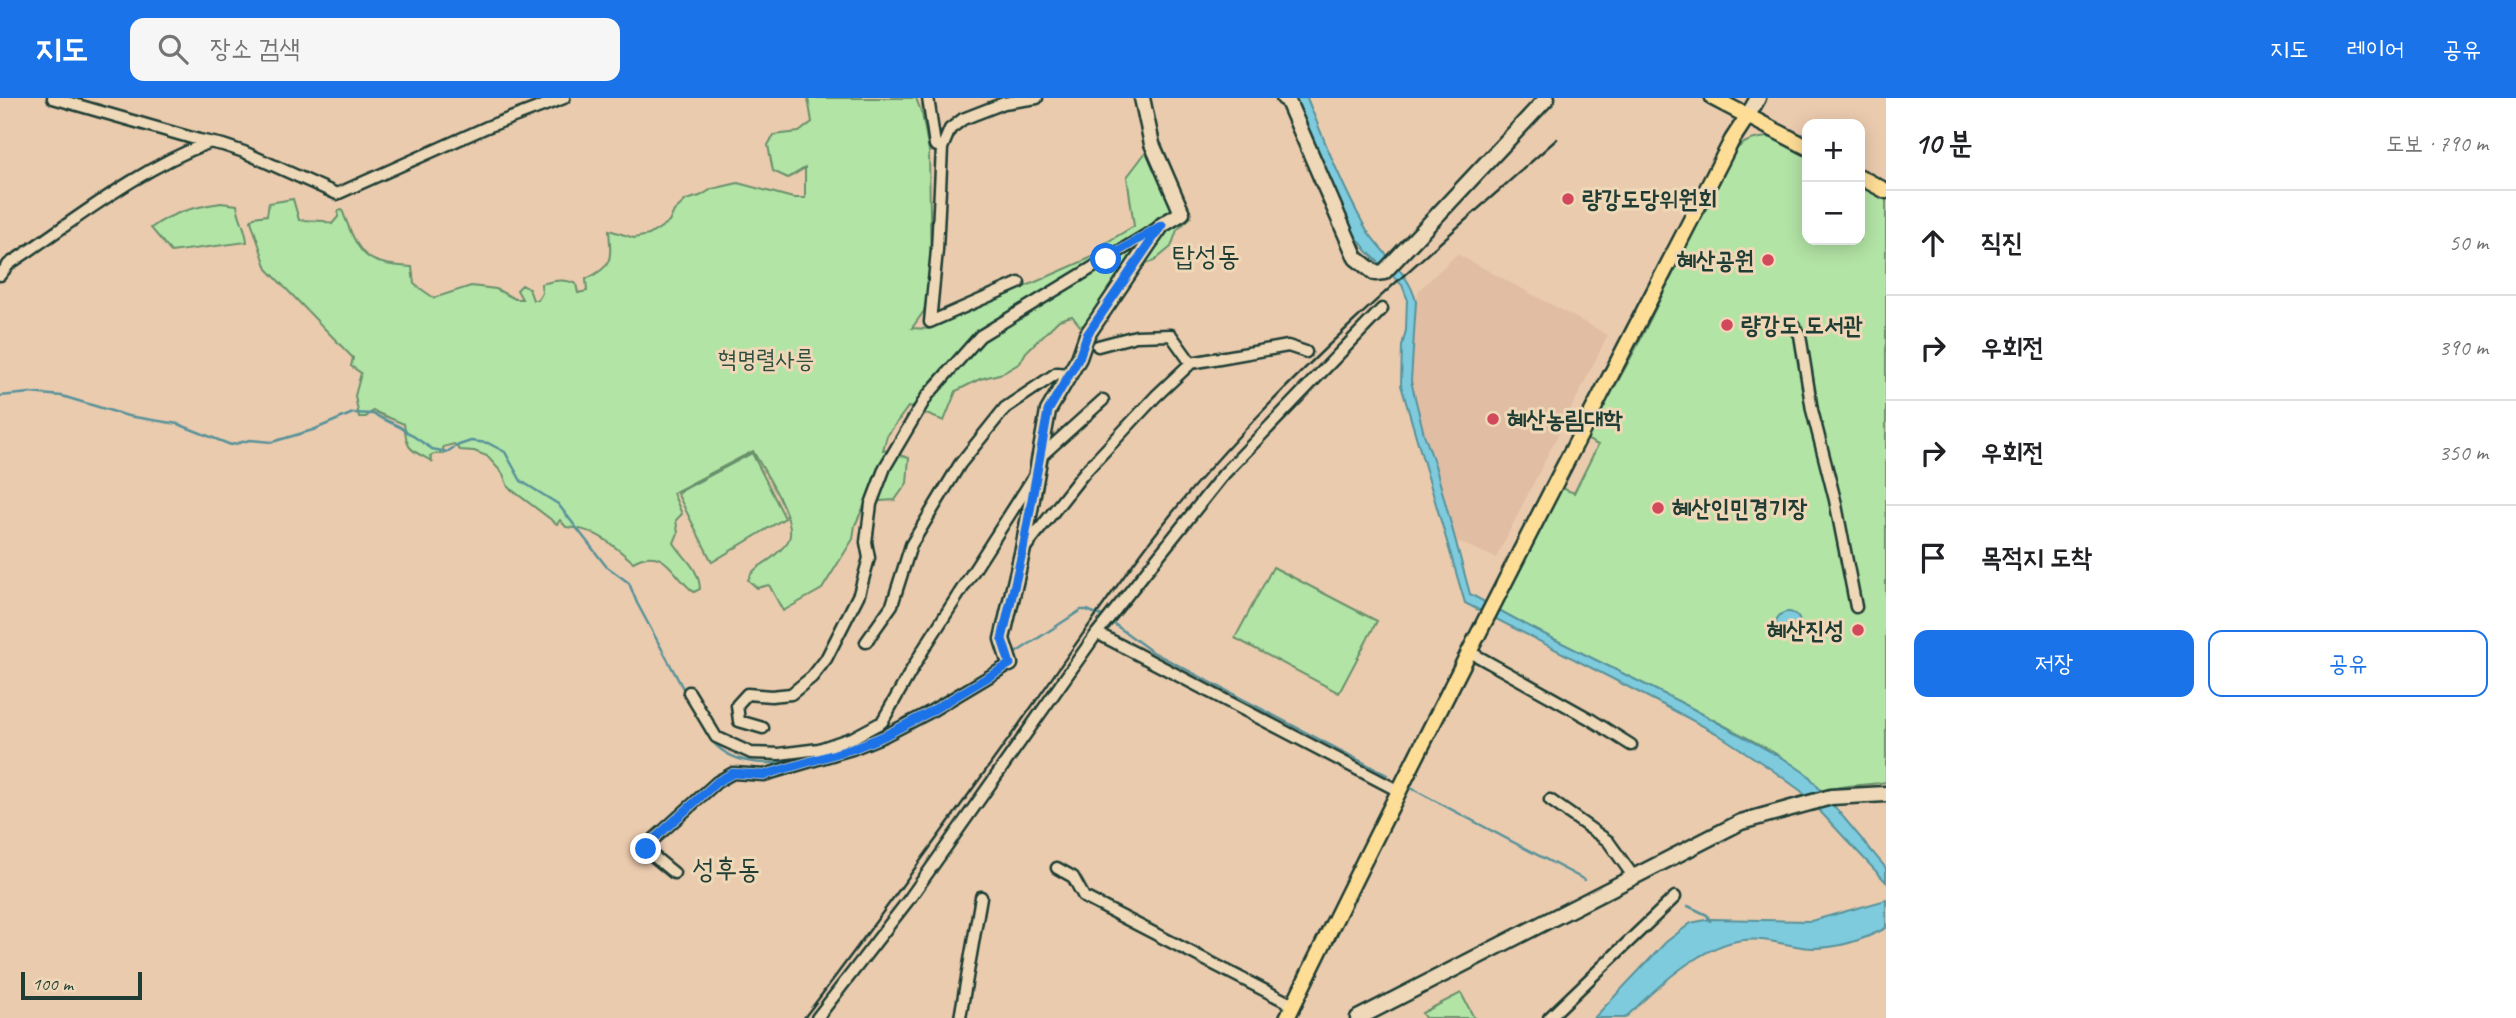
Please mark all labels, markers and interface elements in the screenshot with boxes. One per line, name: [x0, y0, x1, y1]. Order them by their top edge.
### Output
search box: [130, 18, 620, 81]
text: 지도: [35, 28, 88, 70]
icon: search: [154, 30, 192, 68]
text: 장소 검색: [210, 32, 300, 65]
text: 지도: [2270, 34, 2308, 64]
text: 레이어: [2346, 34, 2404, 64]
text: 공유: [2442, 34, 2481, 64]
map controls: [1802, 119, 1865, 245]
button: +: [1802, 119, 1865, 182]
text: 10 분: [1914, 124, 1972, 162]
text: 도보 · 790 m: [2386, 129, 2488, 158]
button: −: [1802, 182, 1865, 245]
place label: 량강도당위원회: [1582, 184, 1717, 214]
marker: 량강도당위원회: [1560, 191, 1576, 207]
icon: ahead: [1914, 224, 1952, 262]
text: 직진: [1981, 226, 2023, 259]
text: 50 m: [2449, 228, 2488, 257]
district label: 탑성동: [1172, 238, 1240, 273]
route start: [1090, 243, 1121, 274]
place label: 혜산공원: [1677, 245, 1754, 275]
marker: 혜산공원: [1760, 252, 1776, 268]
place label: 량강도 도서관: [1741, 310, 1863, 340]
marker: 량강도 도서관: [1719, 317, 1735, 333]
icon: right: [1914, 329, 1952, 367]
text: 우회전: [1981, 331, 2044, 364]
text: 390 m: [2439, 333, 2488, 362]
park label: 혁명렬사릉: [718, 344, 814, 374]
place label: 혜산농림대학: [1507, 404, 1624, 434]
marker: 혜산농림대학: [1485, 411, 1501, 427]
icon: right: [1914, 434, 1952, 472]
text: 우회전: [1981, 436, 2044, 469]
text: 350 m: [2439, 438, 2488, 467]
place label: 혜산인민경기장: [1672, 493, 1808, 523]
marker: 혜산인민경기장: [1650, 500, 1666, 516]
icon: arrive: [1914, 539, 1952, 577]
text: 목적지 도착: [1981, 541, 2092, 574]
place label: 혜산진성: [1767, 615, 1844, 645]
marker: 혜산진성: [1850, 622, 1866, 638]
button: 저장: [1914, 630, 2194, 697]
button: 공유: [2208, 630, 2488, 697]
route end: [630, 833, 661, 864]
district label: 성후동: [692, 851, 760, 886]
scale bar: [21, 969, 142, 1001]
text: 100 m: [32, 972, 73, 996]

